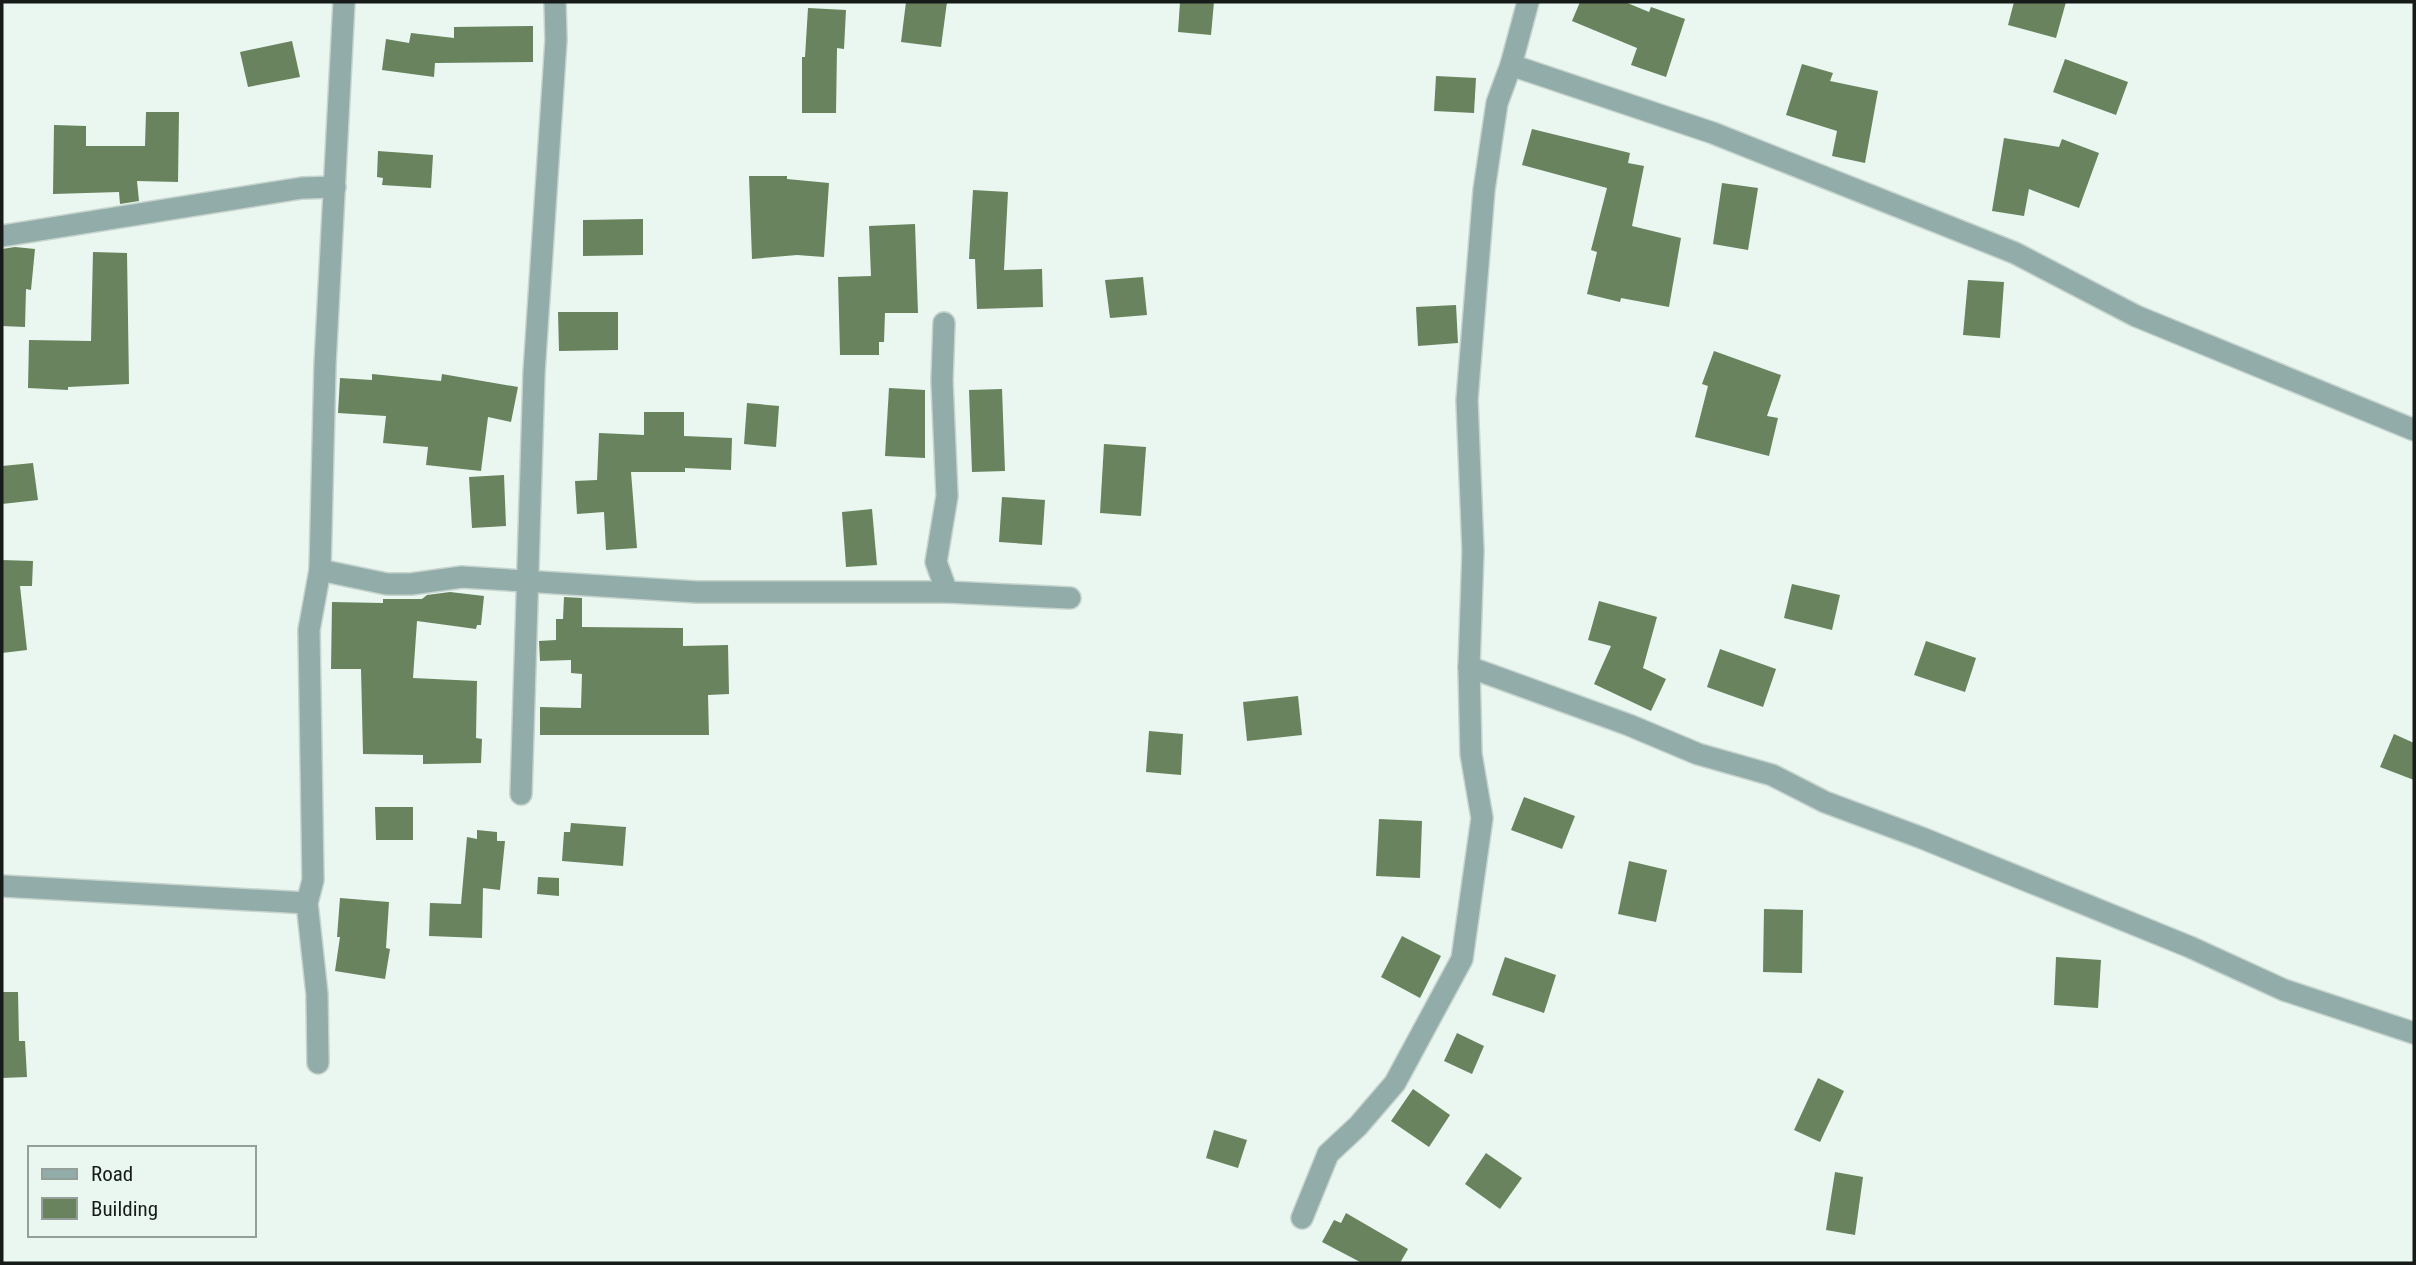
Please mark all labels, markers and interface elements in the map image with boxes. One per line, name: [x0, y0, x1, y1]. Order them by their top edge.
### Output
legend: [28, 1146, 256, 1237]
text: Road: [91, 1162, 133, 1186]
text: Building: [91, 1197, 158, 1221]

